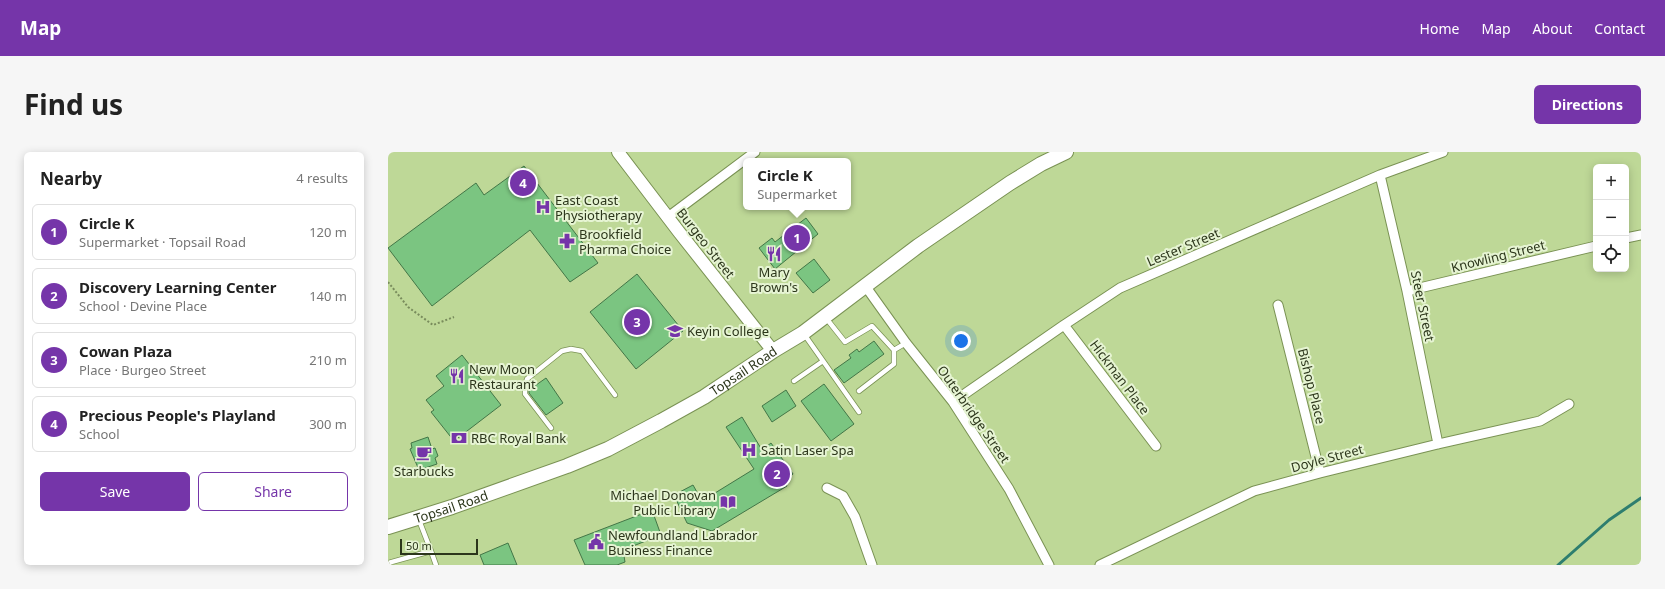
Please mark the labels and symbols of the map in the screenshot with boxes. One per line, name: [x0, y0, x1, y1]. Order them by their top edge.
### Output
pin: 4: [510, 168, 536, 198]
place label: East Coast Physiotherapy: [555, 191, 642, 224]
hospital icon: East Coast Physiotherapy: [534, 198, 552, 216]
street label: Burgeo Street: [673, 204, 739, 282]
pin: 1: [784, 223, 810, 253]
street label: Lester Street: [1144, 223, 1222, 270]
place label: Brookfield Pharma Choice: [579, 225, 671, 258]
pharmacy icon: Brookfield Pharma Choice: [558, 232, 576, 250]
street label: Knowling Street: [1449, 236, 1547, 276]
restaurant icon: Mary Brown's: [765, 245, 783, 263]
place label: Mary Brown's: [750, 263, 798, 296]
street label: Steer Street: [1407, 269, 1439, 343]
pin: 3: [624, 307, 650, 337]
school or university icon: Keyin College: [666, 322, 684, 340]
place label: Keyin College: [687, 322, 769, 340]
your location: [951, 331, 971, 351]
street label: Hickman Place: [1086, 336, 1154, 418]
street label: Topsail Road: [706, 342, 780, 400]
street label: Bishop Place: [1294, 346, 1330, 426]
place label: New Moon Restaurant: [469, 360, 536, 393]
street label: Outerbridge Street: [934, 362, 1015, 467]
restaurant icon: New Moon Restaurant: [448, 367, 466, 385]
bank icon: RBC Royal Bank: [450, 429, 468, 447]
place label: RBC Royal Bank: [471, 429, 566, 447]
street label: Doyle Street: [1289, 440, 1365, 476]
hospital icon: Satin Laser Spa: [740, 441, 758, 459]
place label: Satin Laser Spa: [761, 441, 854, 459]
cafe icon: Starbucks: [415, 444, 433, 462]
pin: 2: [764, 459, 790, 489]
place label: Starbucks: [394, 462, 454, 480]
street label: Topsail Road: [412, 486, 490, 527]
place label: Michael Donovan Public Library: [610, 486, 716, 519]
library icon: Michael Donovan Public Library: [719, 493, 737, 511]
place label: Newfoundland Labrador Business Finance: [608, 526, 758, 559]
public building icon: Newfoundland Labrador Business Finance: [587, 533, 605, 551]
scale bar: [400, 537, 478, 556]

